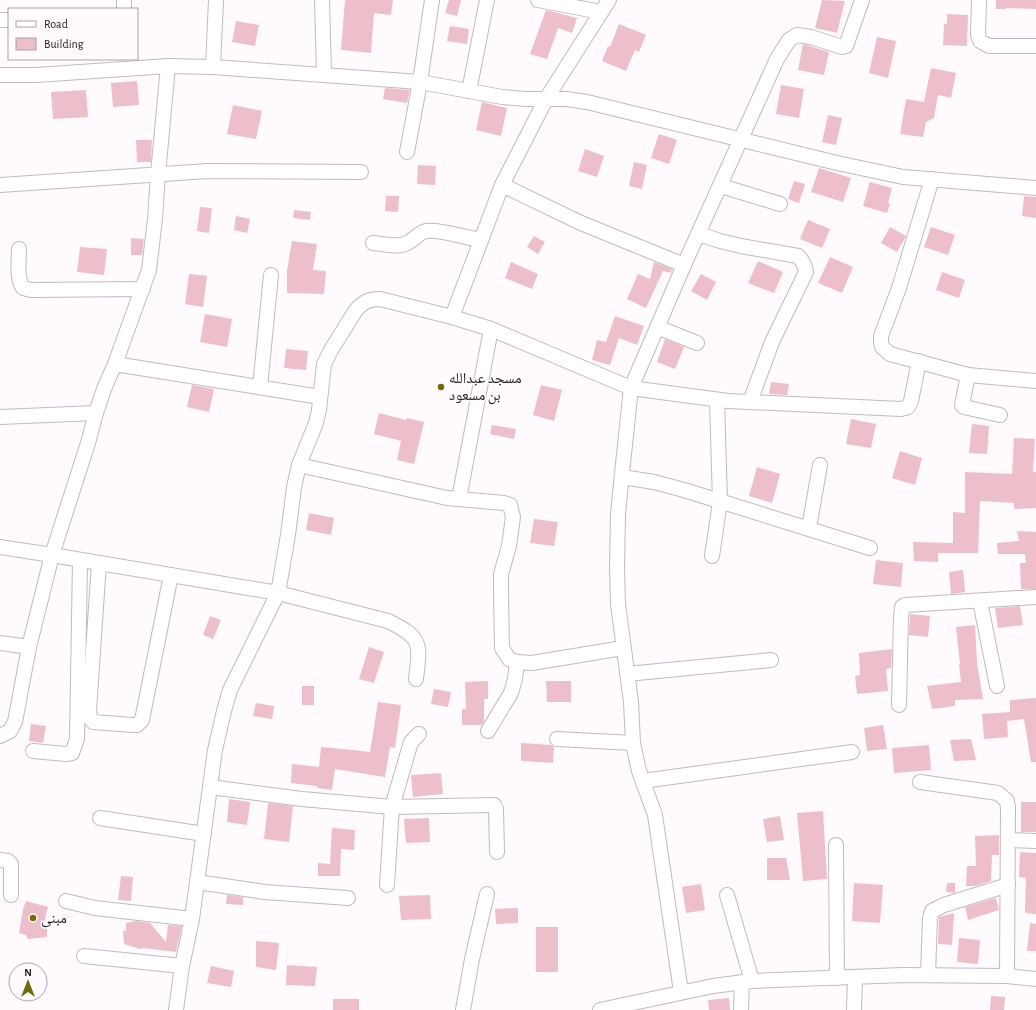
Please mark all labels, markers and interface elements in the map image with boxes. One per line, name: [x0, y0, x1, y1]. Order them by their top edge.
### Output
legend: [8, 8, 138, 60]
text: Road: [44, 18, 68, 30]
text: Building: [44, 38, 84, 50]
place label: مسجد عبدالله بن مسعود: [449, 371, 522, 405]
marker: مسجد عبدالله بن مسعود: [436, 382, 446, 392]
place label: مبنى: [41, 911, 67, 928]
marker: مبنى: [28, 913, 38, 923]
north arrow: [8, 962, 48, 1002]
text: N: [24, 967, 32, 978]

